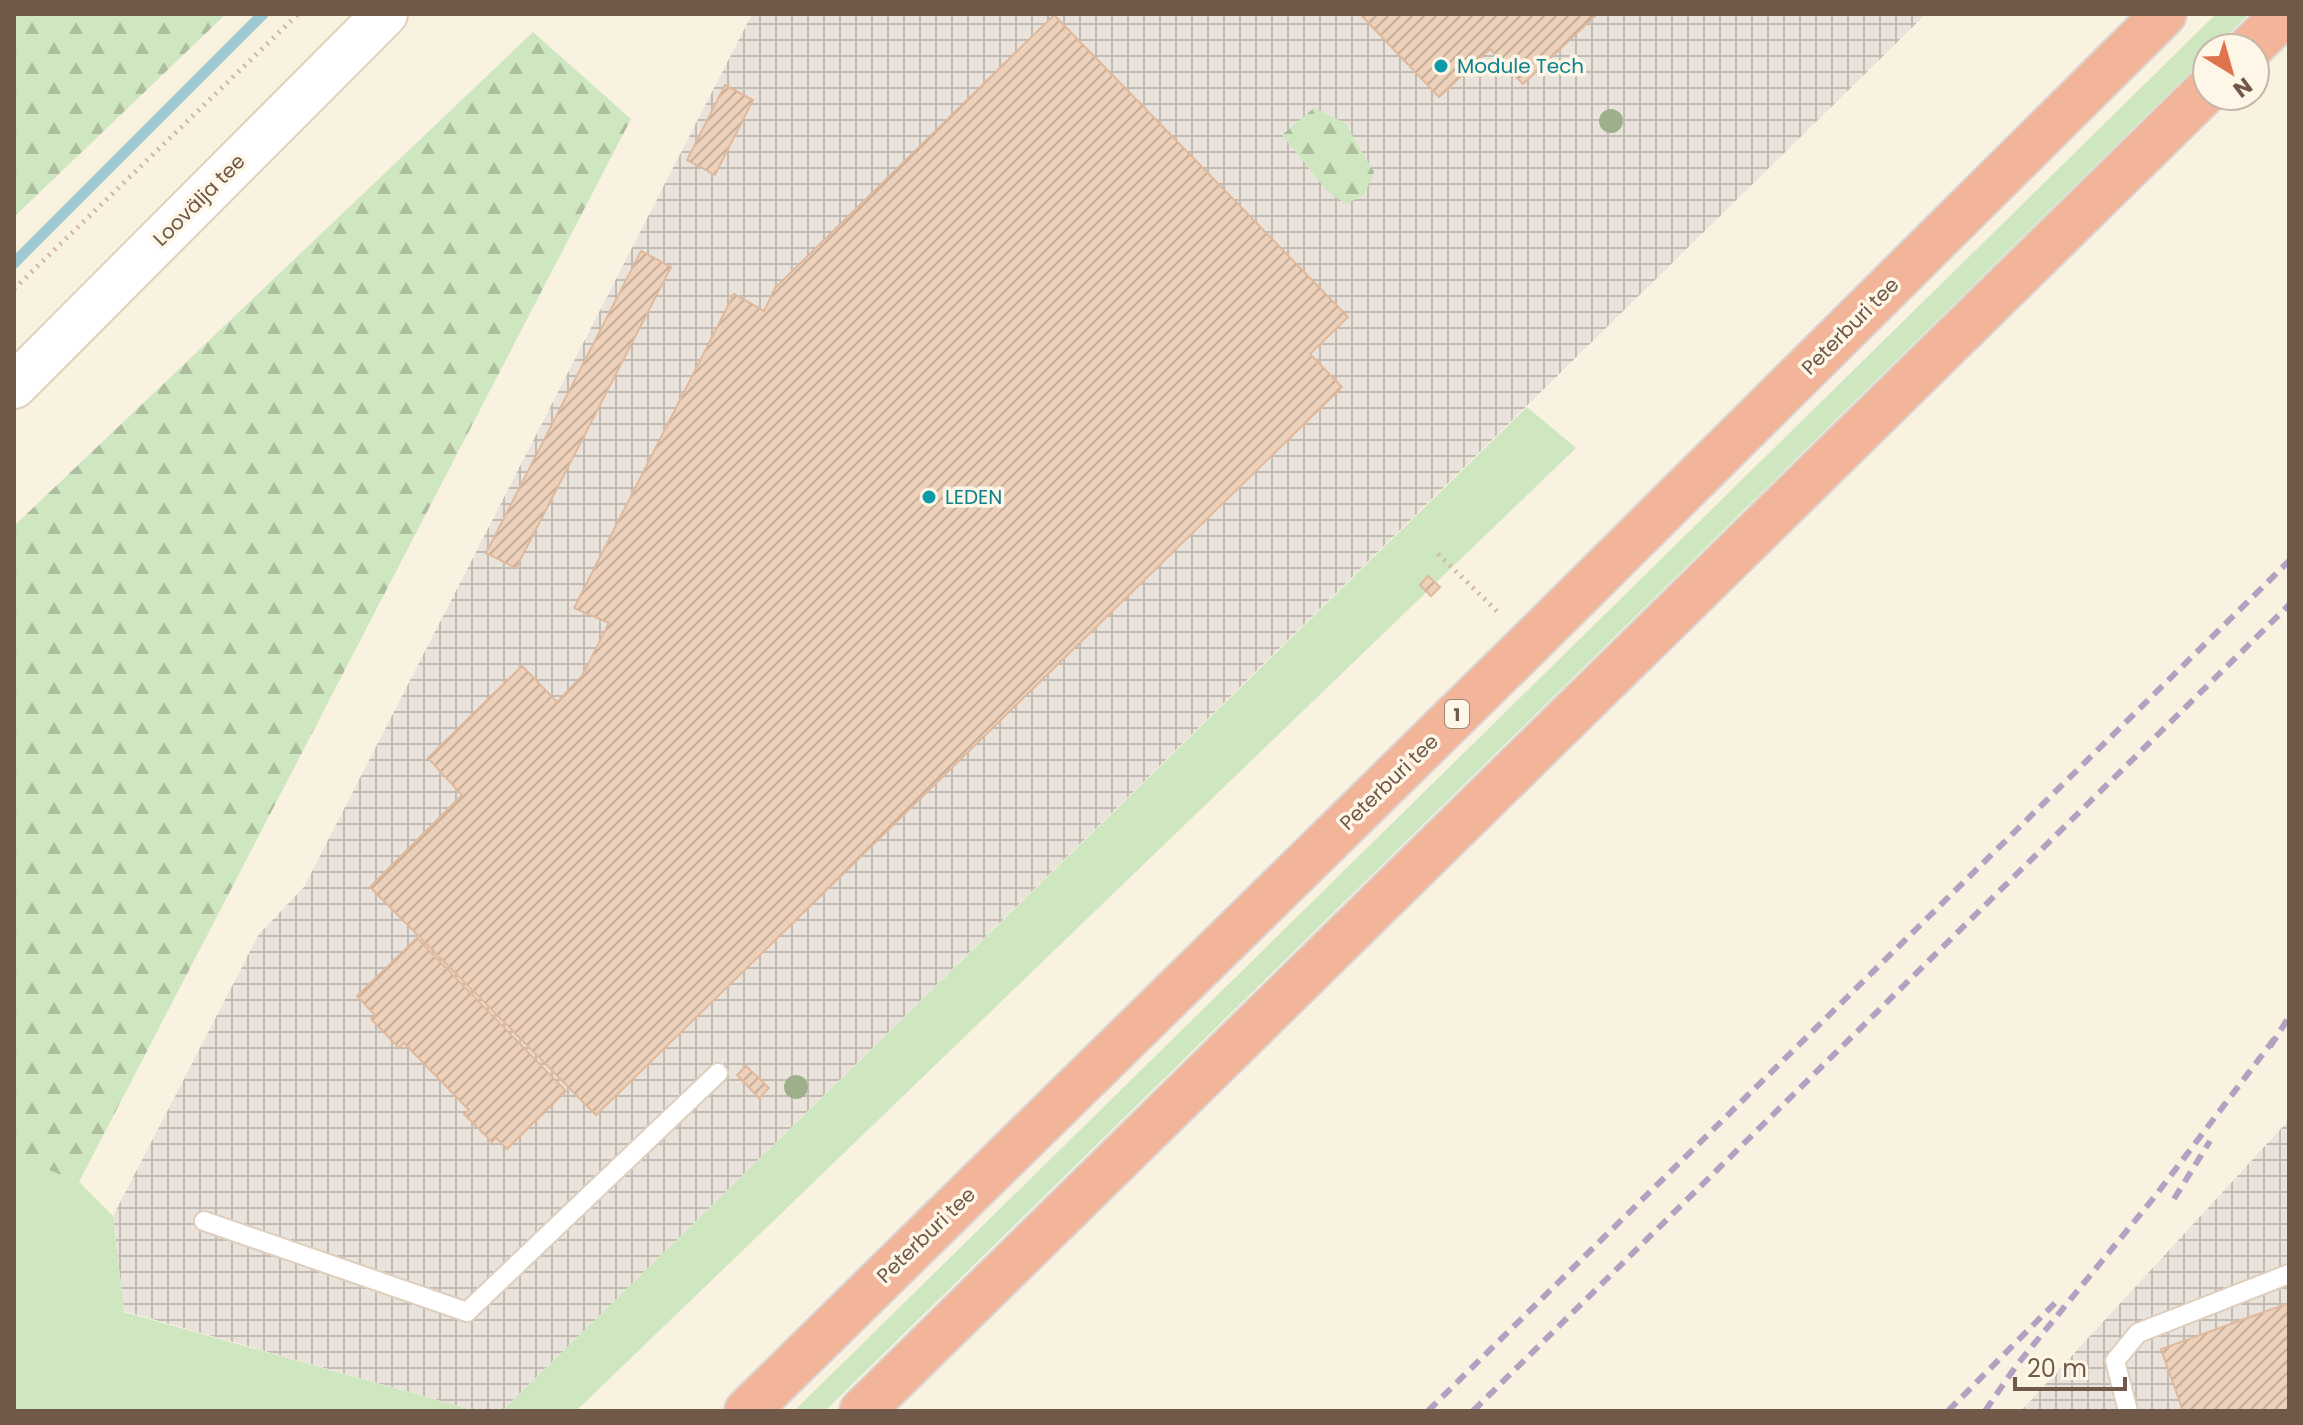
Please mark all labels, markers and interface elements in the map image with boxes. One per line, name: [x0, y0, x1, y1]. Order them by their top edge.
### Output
north arrow: [2191, 32, 2271, 112]
place label: Module Tech: [1457, 52, 1584, 80]
marker: Module Tech: [1432, 57, 1450, 75]
text: N: [2227, 70, 2259, 105]
street label: Loovälja tee: [147, 148, 251, 252]
street label: Peterburi tee: [1795, 271, 1905, 381]
place label: LEDEN: [945, 483, 1002, 511]
marker: LEDEN: [920, 488, 938, 506]
road number: 1: [1445, 700, 1469, 728]
street label: Peterburi tee: [1334, 728, 1444, 836]
street label: Peterburi tee: [871, 1181, 981, 1289]
scale bar: [2015, 1341, 2125, 1391]
text: 20 m: [2027, 1352, 2087, 1385]

